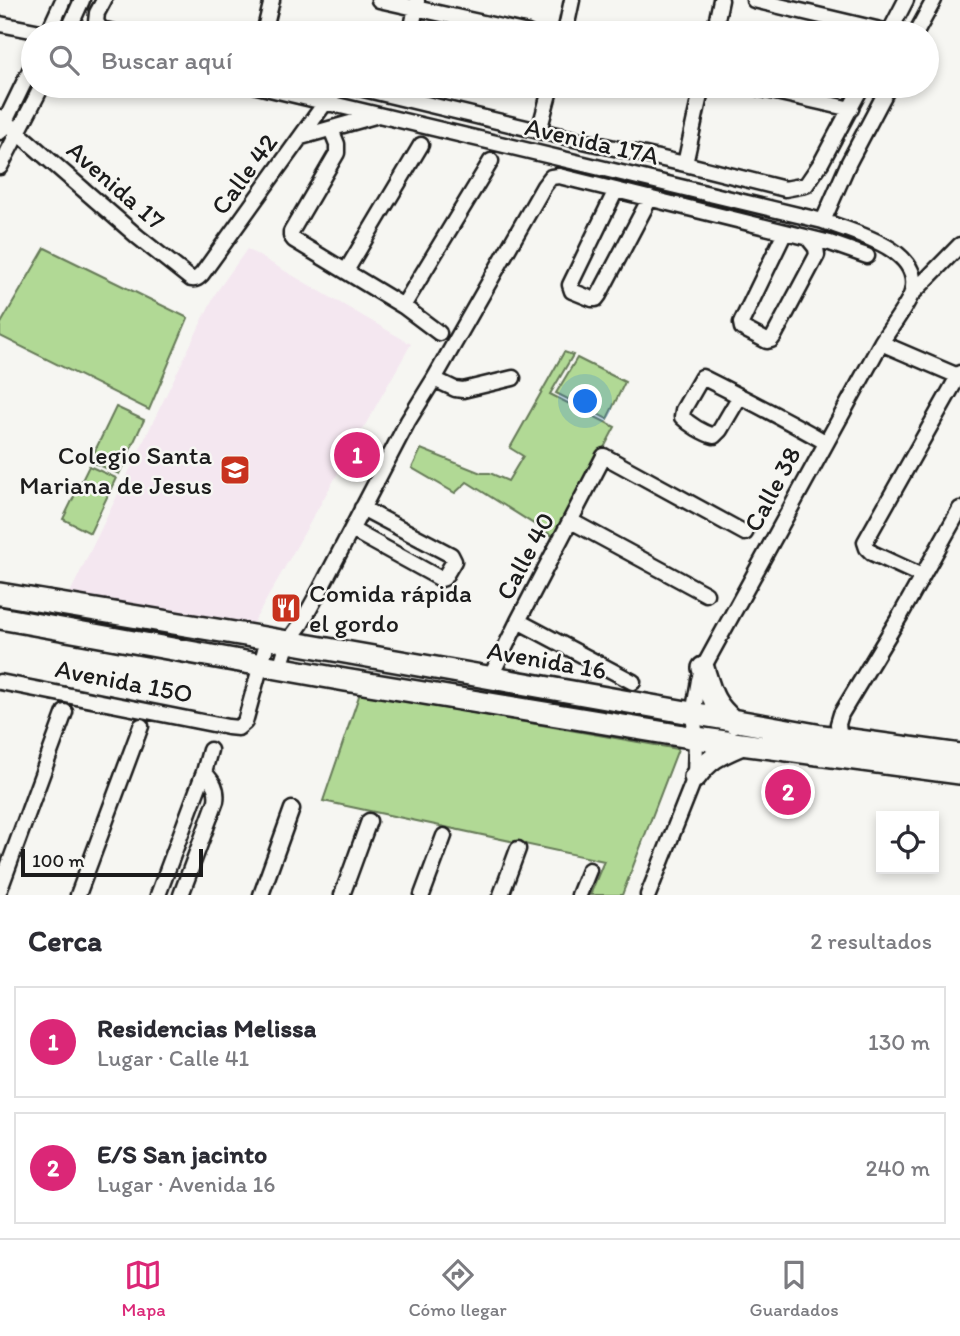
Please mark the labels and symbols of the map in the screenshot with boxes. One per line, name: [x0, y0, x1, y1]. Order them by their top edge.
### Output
street label: Avenida 17A: [522, 110, 662, 172]
street label: Calle 42: [204, 127, 284, 221]
street label: Avenida 17: [60, 134, 172, 236]
your location: [568, 384, 602, 418]
pin: 1: [334, 429, 380, 481]
place label: Colegio Santa Mariana de Jesus: [19, 439, 212, 501]
street label: Calle 38: [736, 441, 808, 537]
school or university icon: Colegio Santa Mariana de Jesus: [218, 453, 252, 487]
street label: Calle 40: [489, 507, 561, 605]
place label: Comida rápida el gordo: [309, 577, 472, 639]
restaurant icon: Comida rápida el gordo: [269, 591, 303, 625]
street label: Avenida 16: [485, 634, 609, 686]
street label: Avenida 15O: [53, 652, 195, 710]
pin: 2: [765, 766, 811, 818]
scale bar: [21, 846, 203, 878]

